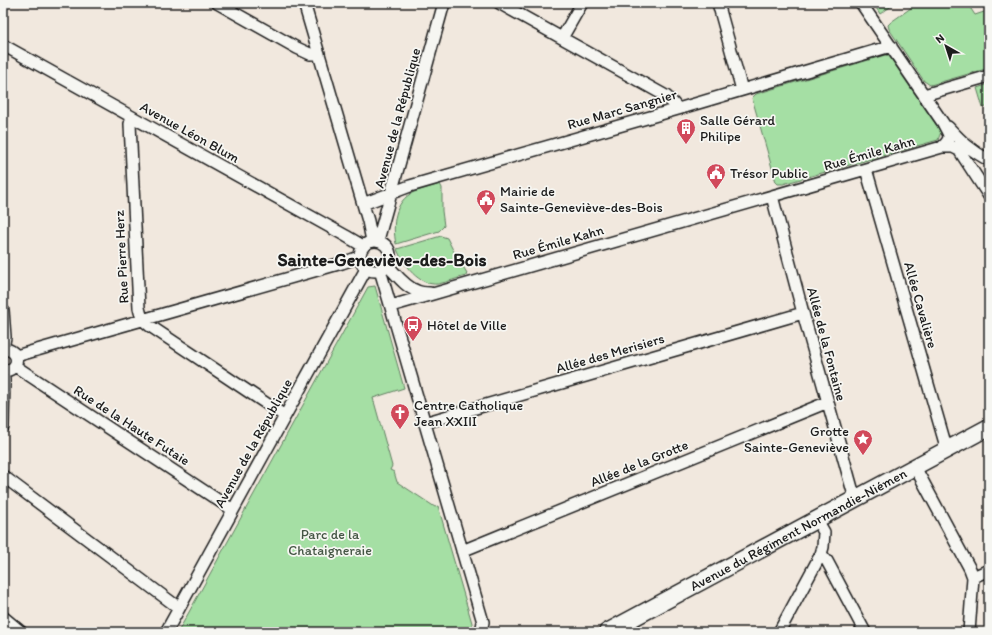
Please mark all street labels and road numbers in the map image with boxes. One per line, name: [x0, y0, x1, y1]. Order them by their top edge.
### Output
street label: Avenue de la République: [371, 46, 424, 190]
street label: Rue Marc Sangnier: [565, 86, 679, 133]
street label: Avenue Léon Blum: [137, 98, 243, 167]
street label: Rue Émile Kahn: [822, 132, 917, 175]
street label: Rue Pierre Herz: [111, 209, 132, 304]
street label: Rue Émile Kahn: [511, 221, 606, 264]
street label: Allée Cavalière: [900, 260, 941, 351]
street label: Allée de la Fontaine: [803, 285, 850, 403]
street label: Allée des Merisiers: [554, 330, 666, 377]
street label: Avenue de la République: [211, 376, 296, 511]
street label: Rue de la Haute Futaie: [70, 381, 193, 470]
street label: Allée de la Grotte: [588, 436, 691, 491]
street label: Avenue du Régiment Normandie-Niémen: [687, 465, 910, 595]

